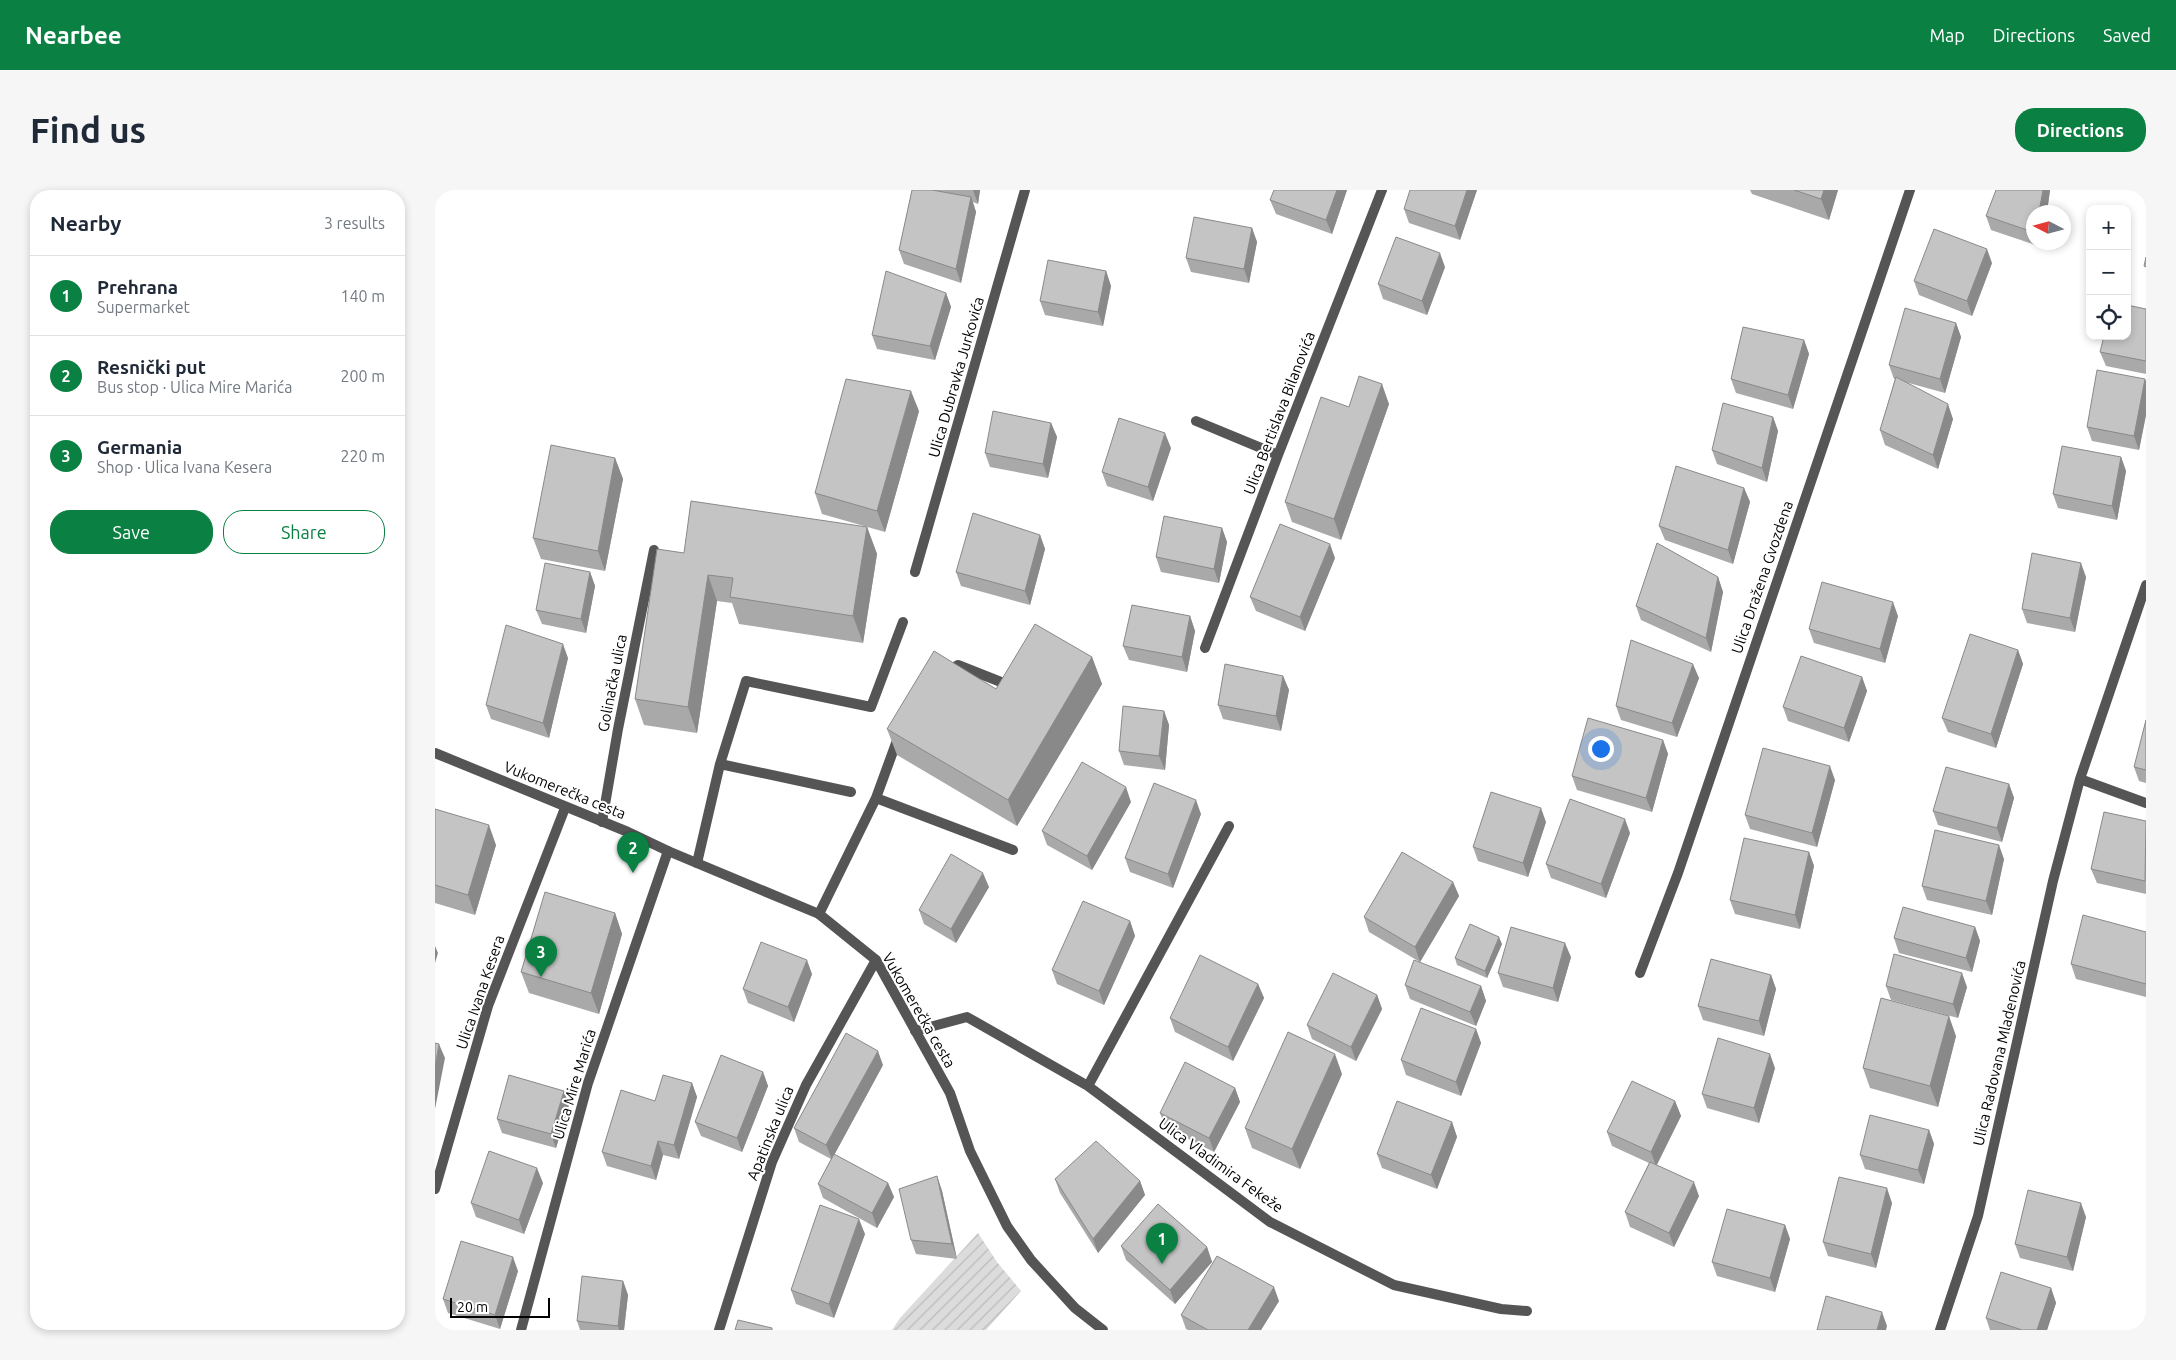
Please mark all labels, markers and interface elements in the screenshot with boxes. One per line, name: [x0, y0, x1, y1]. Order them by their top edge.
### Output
text: Nearbee: [25, 22, 122, 49]
text: Map: [1929, 25, 1965, 45]
text: Directions: [1993, 25, 2075, 45]
text: Saved: [2103, 25, 2151, 45]
button: Directions: [2015, 108, 2146, 152]
text: Find us: [30, 110, 146, 150]
north arrow: [2026, 205, 2071, 250]
map controls: [2086, 205, 2131, 340]
button: +: [2086, 205, 2131, 250]
text: Nearby: [50, 211, 121, 235]
text: 3 results: [324, 214, 385, 232]
button: −: [2086, 250, 2131, 295]
text: Prehrana: [97, 276, 178, 298]
text: 1: [61, 287, 71, 305]
text: 140 m: [340, 287, 385, 305]
street label: Ulica Dubravka Jurkovića: [925, 295, 987, 459]
button: locate: [2086, 295, 2131, 340]
text: Supermarket: [97, 298, 190, 316]
street label: Ulica Bertislava Bilanovića: [1240, 329, 1318, 497]
text: Resnički put: [97, 356, 206, 378]
text: 2: [61, 367, 71, 385]
text: 200 m: [340, 367, 385, 385]
text: Bus stop · Ulica Mire Marića: [97, 378, 292, 396]
text: Germania: [97, 436, 182, 458]
text: 3: [61, 447, 71, 465]
text: 220 m: [340, 447, 385, 465]
text: Shop · Ulica Ivana Kesera: [97, 458, 272, 476]
street label: Ulica Dražena Gvozdena: [1728, 498, 1796, 656]
button: Save: [50, 510, 213, 554]
button: Share: [223, 510, 385, 554]
street label: Golinačka ulica: [594, 633, 630, 733]
your location: [1588, 736, 1614, 762]
street label: Vukomerečka cesta: [502, 758, 628, 822]
pin: 2: [617, 832, 649, 873]
street label: Ulica Ivana Kesera: [452, 933, 508, 1051]
pin: 3: [525, 936, 557, 977]
street label: Vukomerečka cesta: [879, 949, 959, 1071]
street label: Ulica Radovana Mladenovića: [1969, 959, 2029, 1147]
street label: Ulica Mire Marića: [549, 1027, 599, 1141]
street label: Apatinska ulica: [743, 1083, 797, 1183]
street label: Ulica Vladimira Fekeže: [1155, 1114, 1287, 1216]
pin: 1: [1146, 1223, 1178, 1264]
scale bar: [450, 1295, 550, 1318]
text: 20 m: [457, 1299, 488, 1315]

